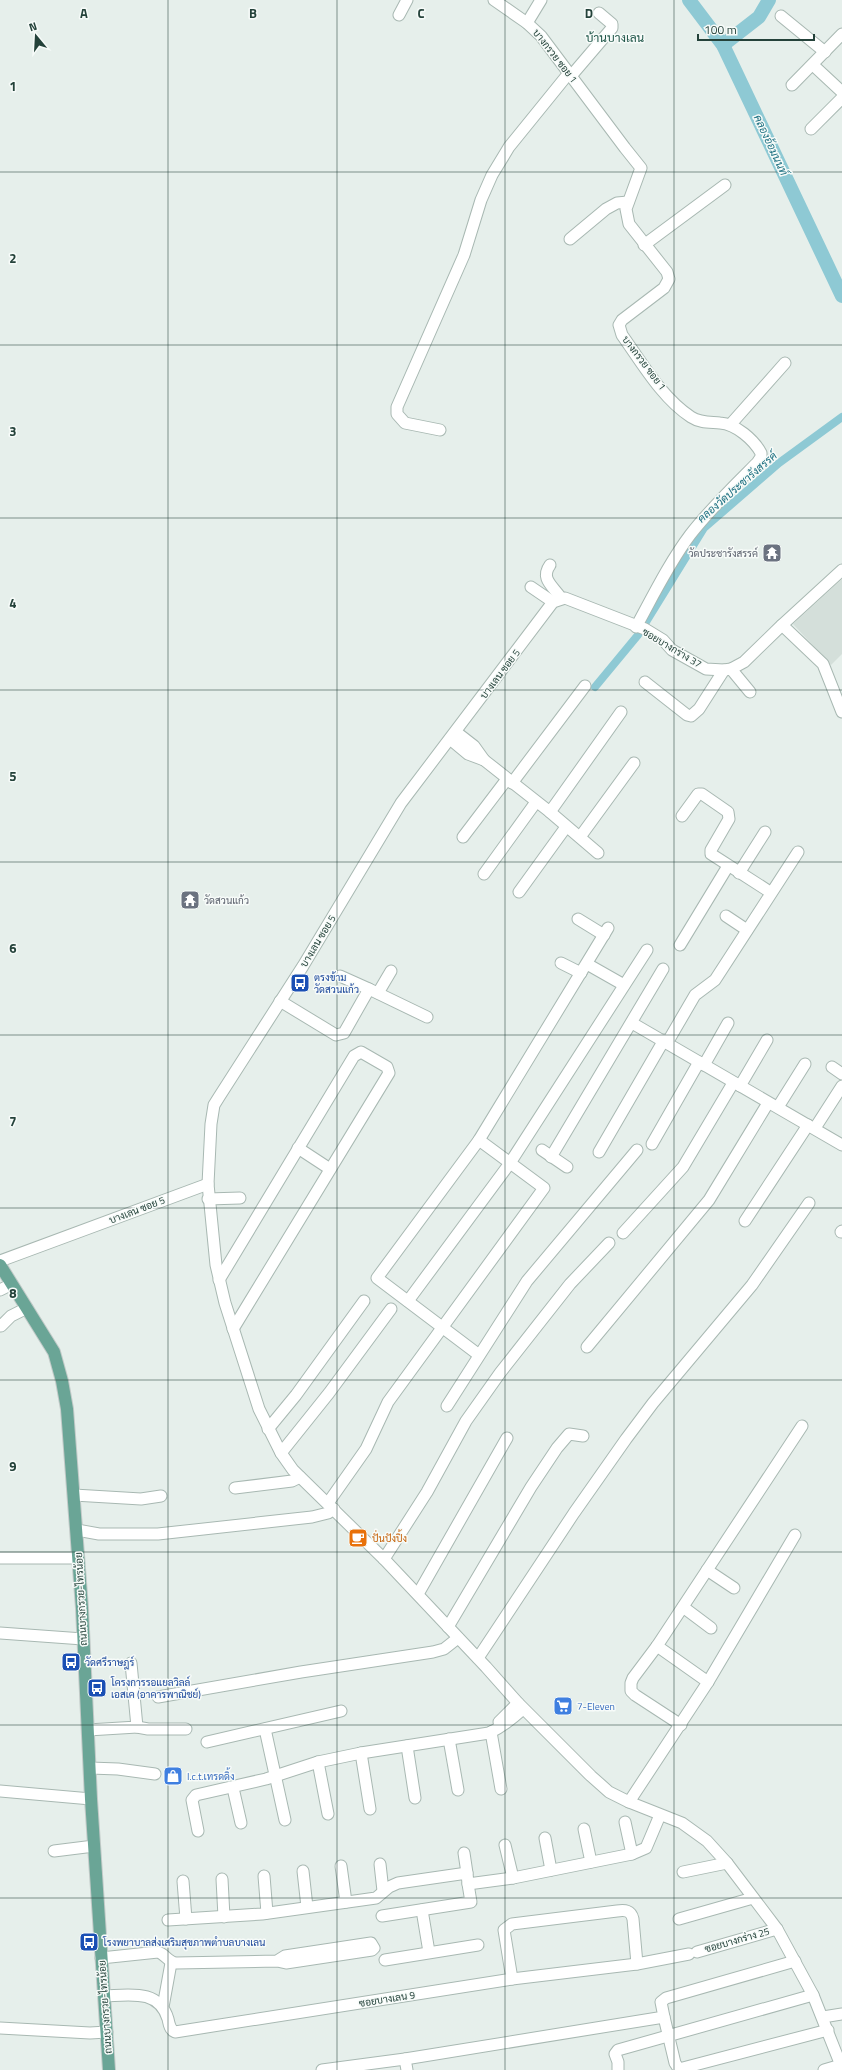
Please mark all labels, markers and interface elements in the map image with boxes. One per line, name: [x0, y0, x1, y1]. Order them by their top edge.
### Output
text: A: [80, 3, 88, 23]
text: B: [249, 3, 257, 23]
text: C: [417, 3, 425, 23]
text: D: [585, 3, 593, 23]
north arrow: [16, 16, 56, 56]
scale bar: [698, 16, 814, 42]
text: N: [27, 18, 39, 35]
text: 100 m: [704, 20, 737, 39]
street label: บางกรวย ซอย 1: [529, 26, 581, 86]
district label: บ้านบางเลน: [586, 28, 645, 47]
text: 1: [9, 76, 17, 96]
water label: คลองอ้อมนนท์: [750, 112, 793, 180]
text: 2: [9, 248, 17, 268]
street label: บางกรวย ซอย 1: [618, 333, 670, 393]
text: 3: [9, 421, 17, 441]
water label: คลองวัดประชารังสรรค์: [694, 447, 782, 526]
temple icon: วัดประชารังสรรค์: [761, 542, 783, 564]
place label: วัดประชารังสรรค์: [688, 546, 758, 561]
text: 4: [9, 593, 17, 613]
street label: ซอยบางกร่าง 37: [639, 624, 705, 672]
street label: บางเลน ซอย 5: [476, 646, 524, 702]
text: 5: [9, 766, 17, 786]
temple icon: วัดสวนแก้ว: [179, 889, 201, 911]
place label: วัดสวนแก้ว: [204, 893, 249, 908]
street label: บางเลน ซอย 5: [296, 912, 340, 970]
text: 6: [9, 938, 17, 958]
place label: ตรงข้าม วัดสวนแก้ว: [314, 970, 359, 997]
bus stop icon: ตรงข้าม วัดสวนแก้ว: [289, 972, 311, 994]
text: 7: [9, 1111, 17, 1131]
street label: บางเลน ซอย 5: [107, 1192, 168, 1228]
text: 8: [9, 1283, 17, 1303]
text: 9: [9, 1456, 17, 1476]
cafe icon: ปั่นปังปิ้ง: [347, 1527, 369, 1549]
place label: ปั่นปังปิ้ง: [372, 1529, 407, 1546]
street label: ถนนบางกรวย-ไทรน้อย: [71, 1552, 91, 1646]
bus stop icon: วัดศรีราษฎร์: [60, 1651, 82, 1673]
place label: วัดศรีราษฎร์: [85, 1655, 134, 1670]
place label: โครงการรอแยลวิลล์ เอสเค (อาคารพาณิชย์): [110, 1675, 201, 1702]
bus stop icon: โครงการรอแยลวิลล์ เอสเค (อาคารพาณิชย์): [86, 1677, 108, 1699]
supermarket icon: 7-Eleven: [552, 1695, 574, 1717]
place label: 7-Eleven: [577, 1699, 615, 1714]
shop icon: I.c.t.เทรดดิ้ง: [162, 1765, 184, 1787]
place label: I.c.t.เทรดดิ้ง: [187, 1767, 235, 1784]
street label: ซอยบางกร่าง 25: [703, 1923, 772, 1956]
bus stop icon: โรงพยาบาลส่งเสริมสุขภาพตำบลบางเลน: [78, 1931, 100, 1953]
place label: โรงพยาบาลส่งเสริมสุขภาพตำบลบางเลน: [102, 1935, 266, 1950]
street label: ถนนบางกรวย-ไทรน้อย: [94, 1960, 116, 2054]
street label: ซอยบางเลน 9: [358, 1987, 417, 2011]

